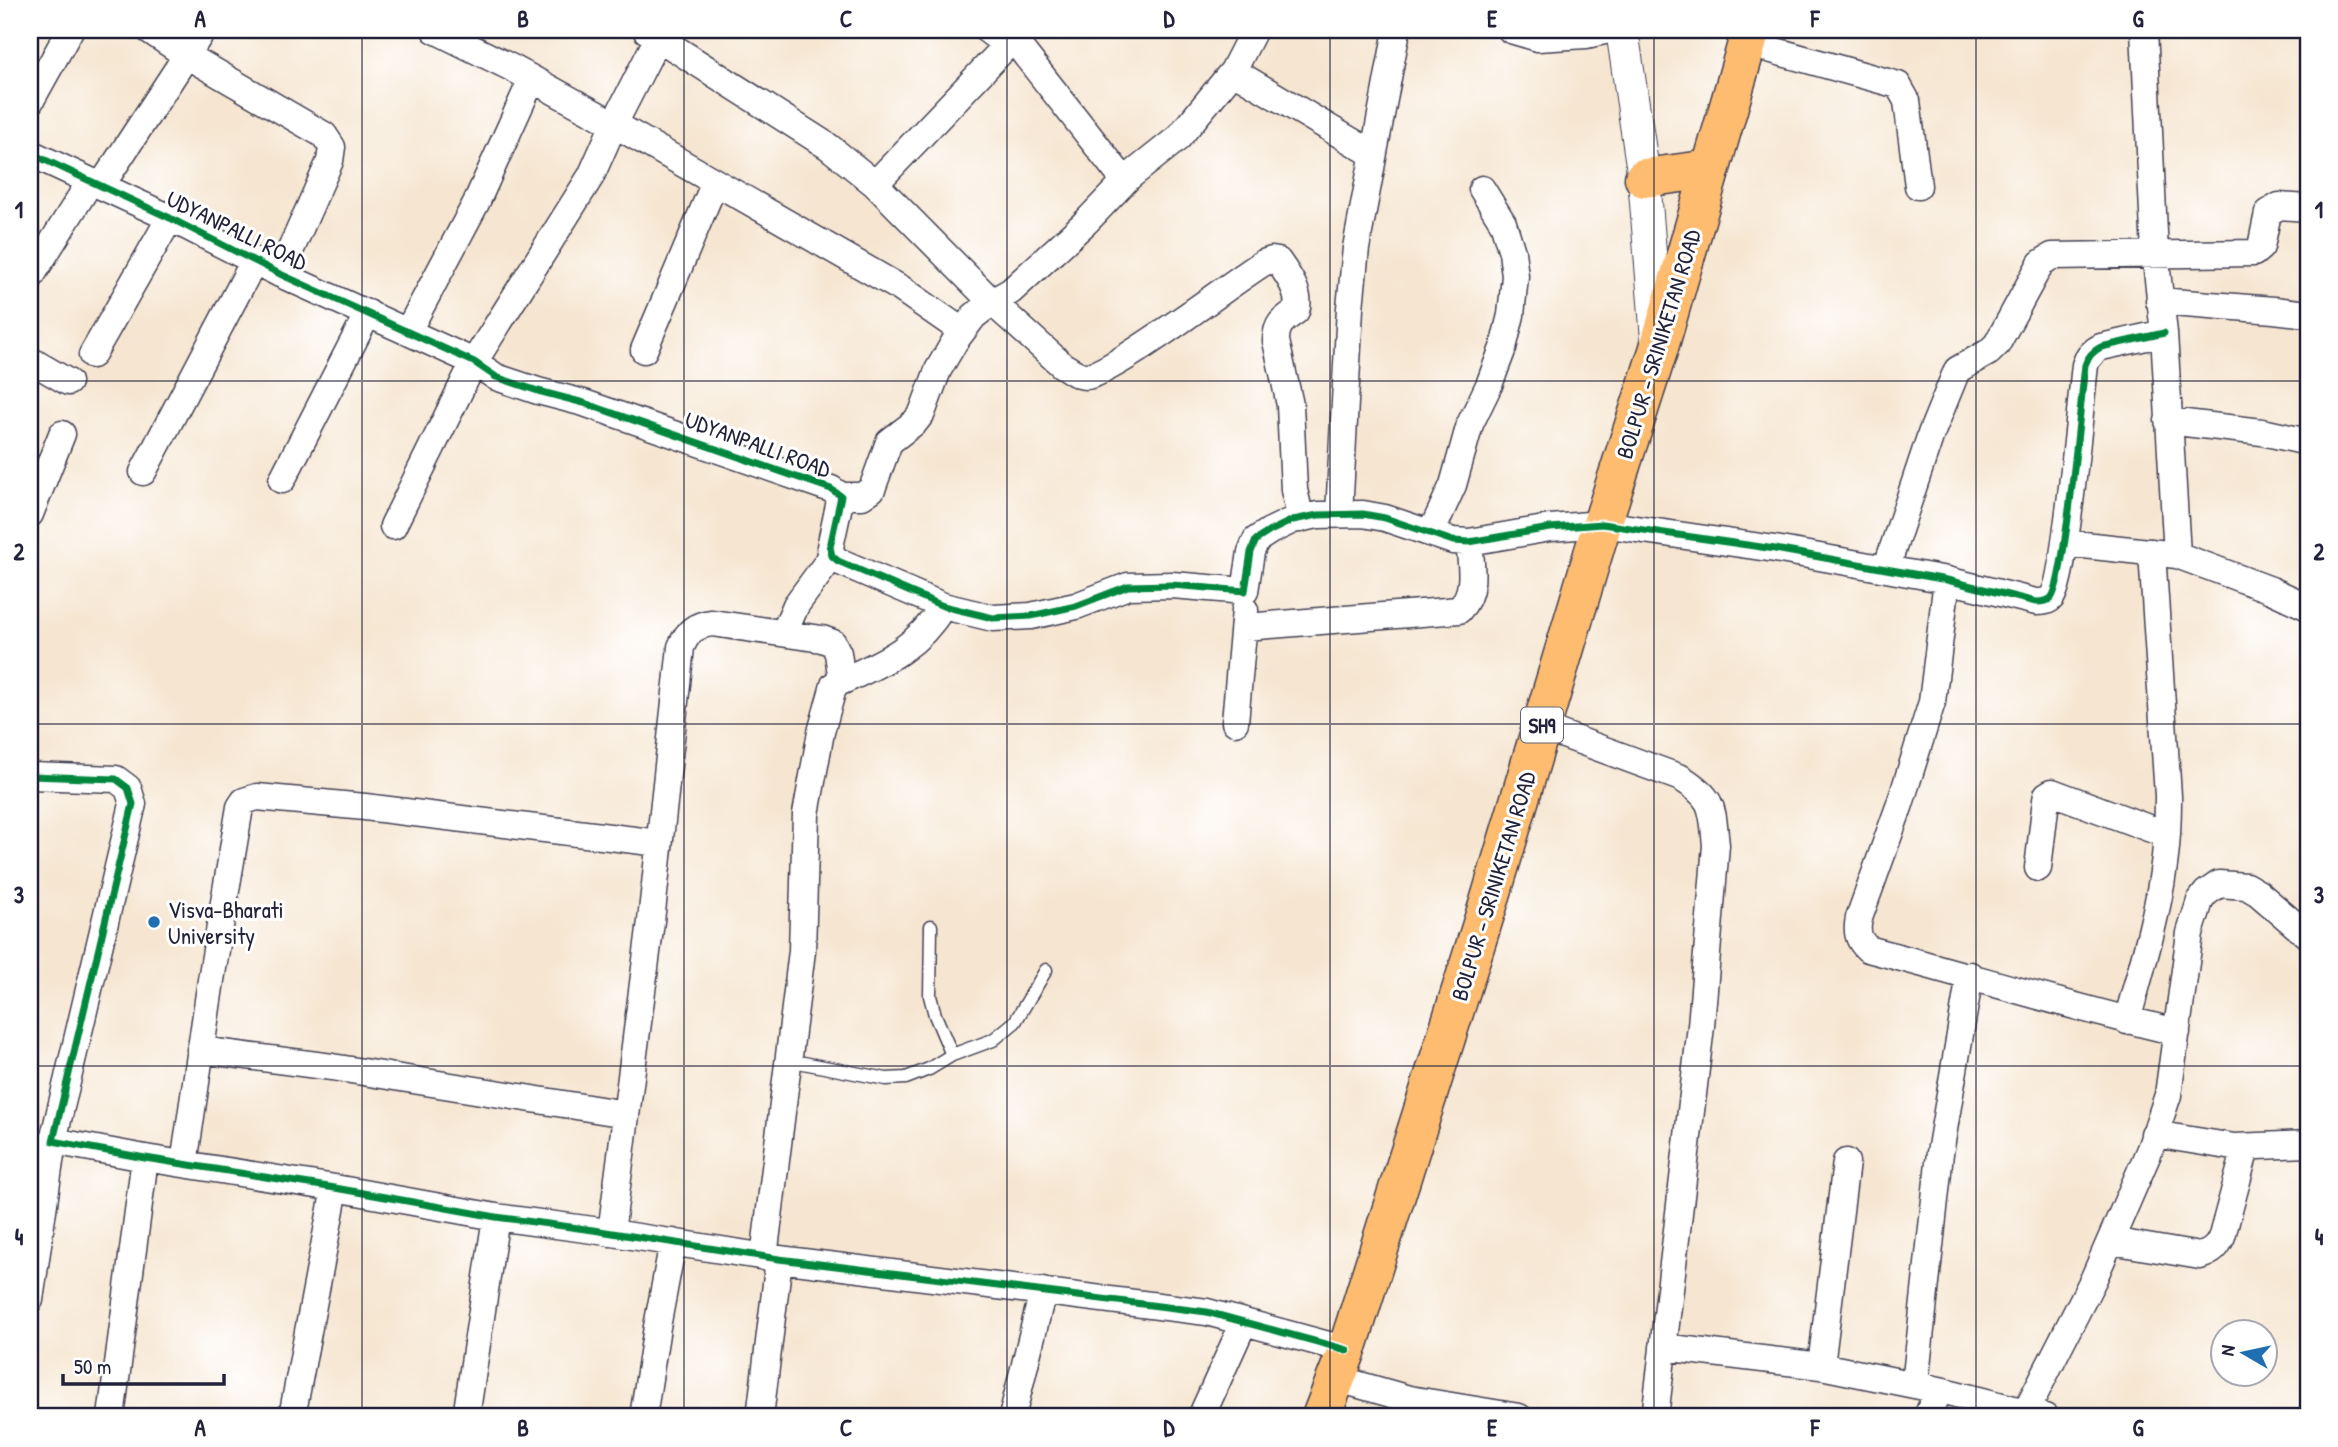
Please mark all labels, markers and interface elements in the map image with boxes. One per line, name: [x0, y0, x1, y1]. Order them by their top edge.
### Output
text: A: [194, 3, 206, 34]
text: B: [517, 3, 529, 34]
text: C: [840, 3, 852, 34]
text: D: [1164, 3, 1176, 34]
text: E: [1487, 3, 1498, 34]
text: F: [1810, 3, 1821, 34]
text: G: [2132, 3, 2144, 34]
street label: UDYANPALLI ROAD: [162, 183, 312, 277]
text: 1: [15, 194, 23, 225]
text: 1: [2315, 194, 2323, 225]
street label: BOLPUR - SRINIKETAN ROAD: [1608, 226, 1708, 462]
street label: UDYANPALLI ROAD: [681, 403, 835, 485]
text: 2: [14, 536, 25, 567]
text: 2: [2314, 536, 2325, 567]
road number: SH9: [1521, 708, 1563, 742]
street label: BOLPUR - SRINIKETAN ROAD: [1443, 768, 1543, 1004]
text: 3: [14, 879, 24, 910]
text: 3: [2314, 879, 2324, 910]
place label: Visva-Bharati University: [168, 894, 284, 951]
marker: Visva-Bharati University: [146, 914, 162, 930]
text: 4: [15, 1221, 24, 1252]
text: 4: [2315, 1221, 2324, 1252]
north arrow: [2208, 1318, 2278, 1388]
scale bar: [63, 1342, 224, 1386]
text: N: [2214, 1343, 2241, 1357]
text: 50 m: [74, 1352, 111, 1381]
text: A: [194, 1412, 206, 1443]
text: B: [517, 1412, 529, 1443]
text: C: [840, 1412, 852, 1443]
text: D: [1164, 1412, 1176, 1443]
text: E: [1487, 1412, 1498, 1443]
text: F: [1810, 1412, 1821, 1443]
text: G: [2132, 1412, 2144, 1443]

